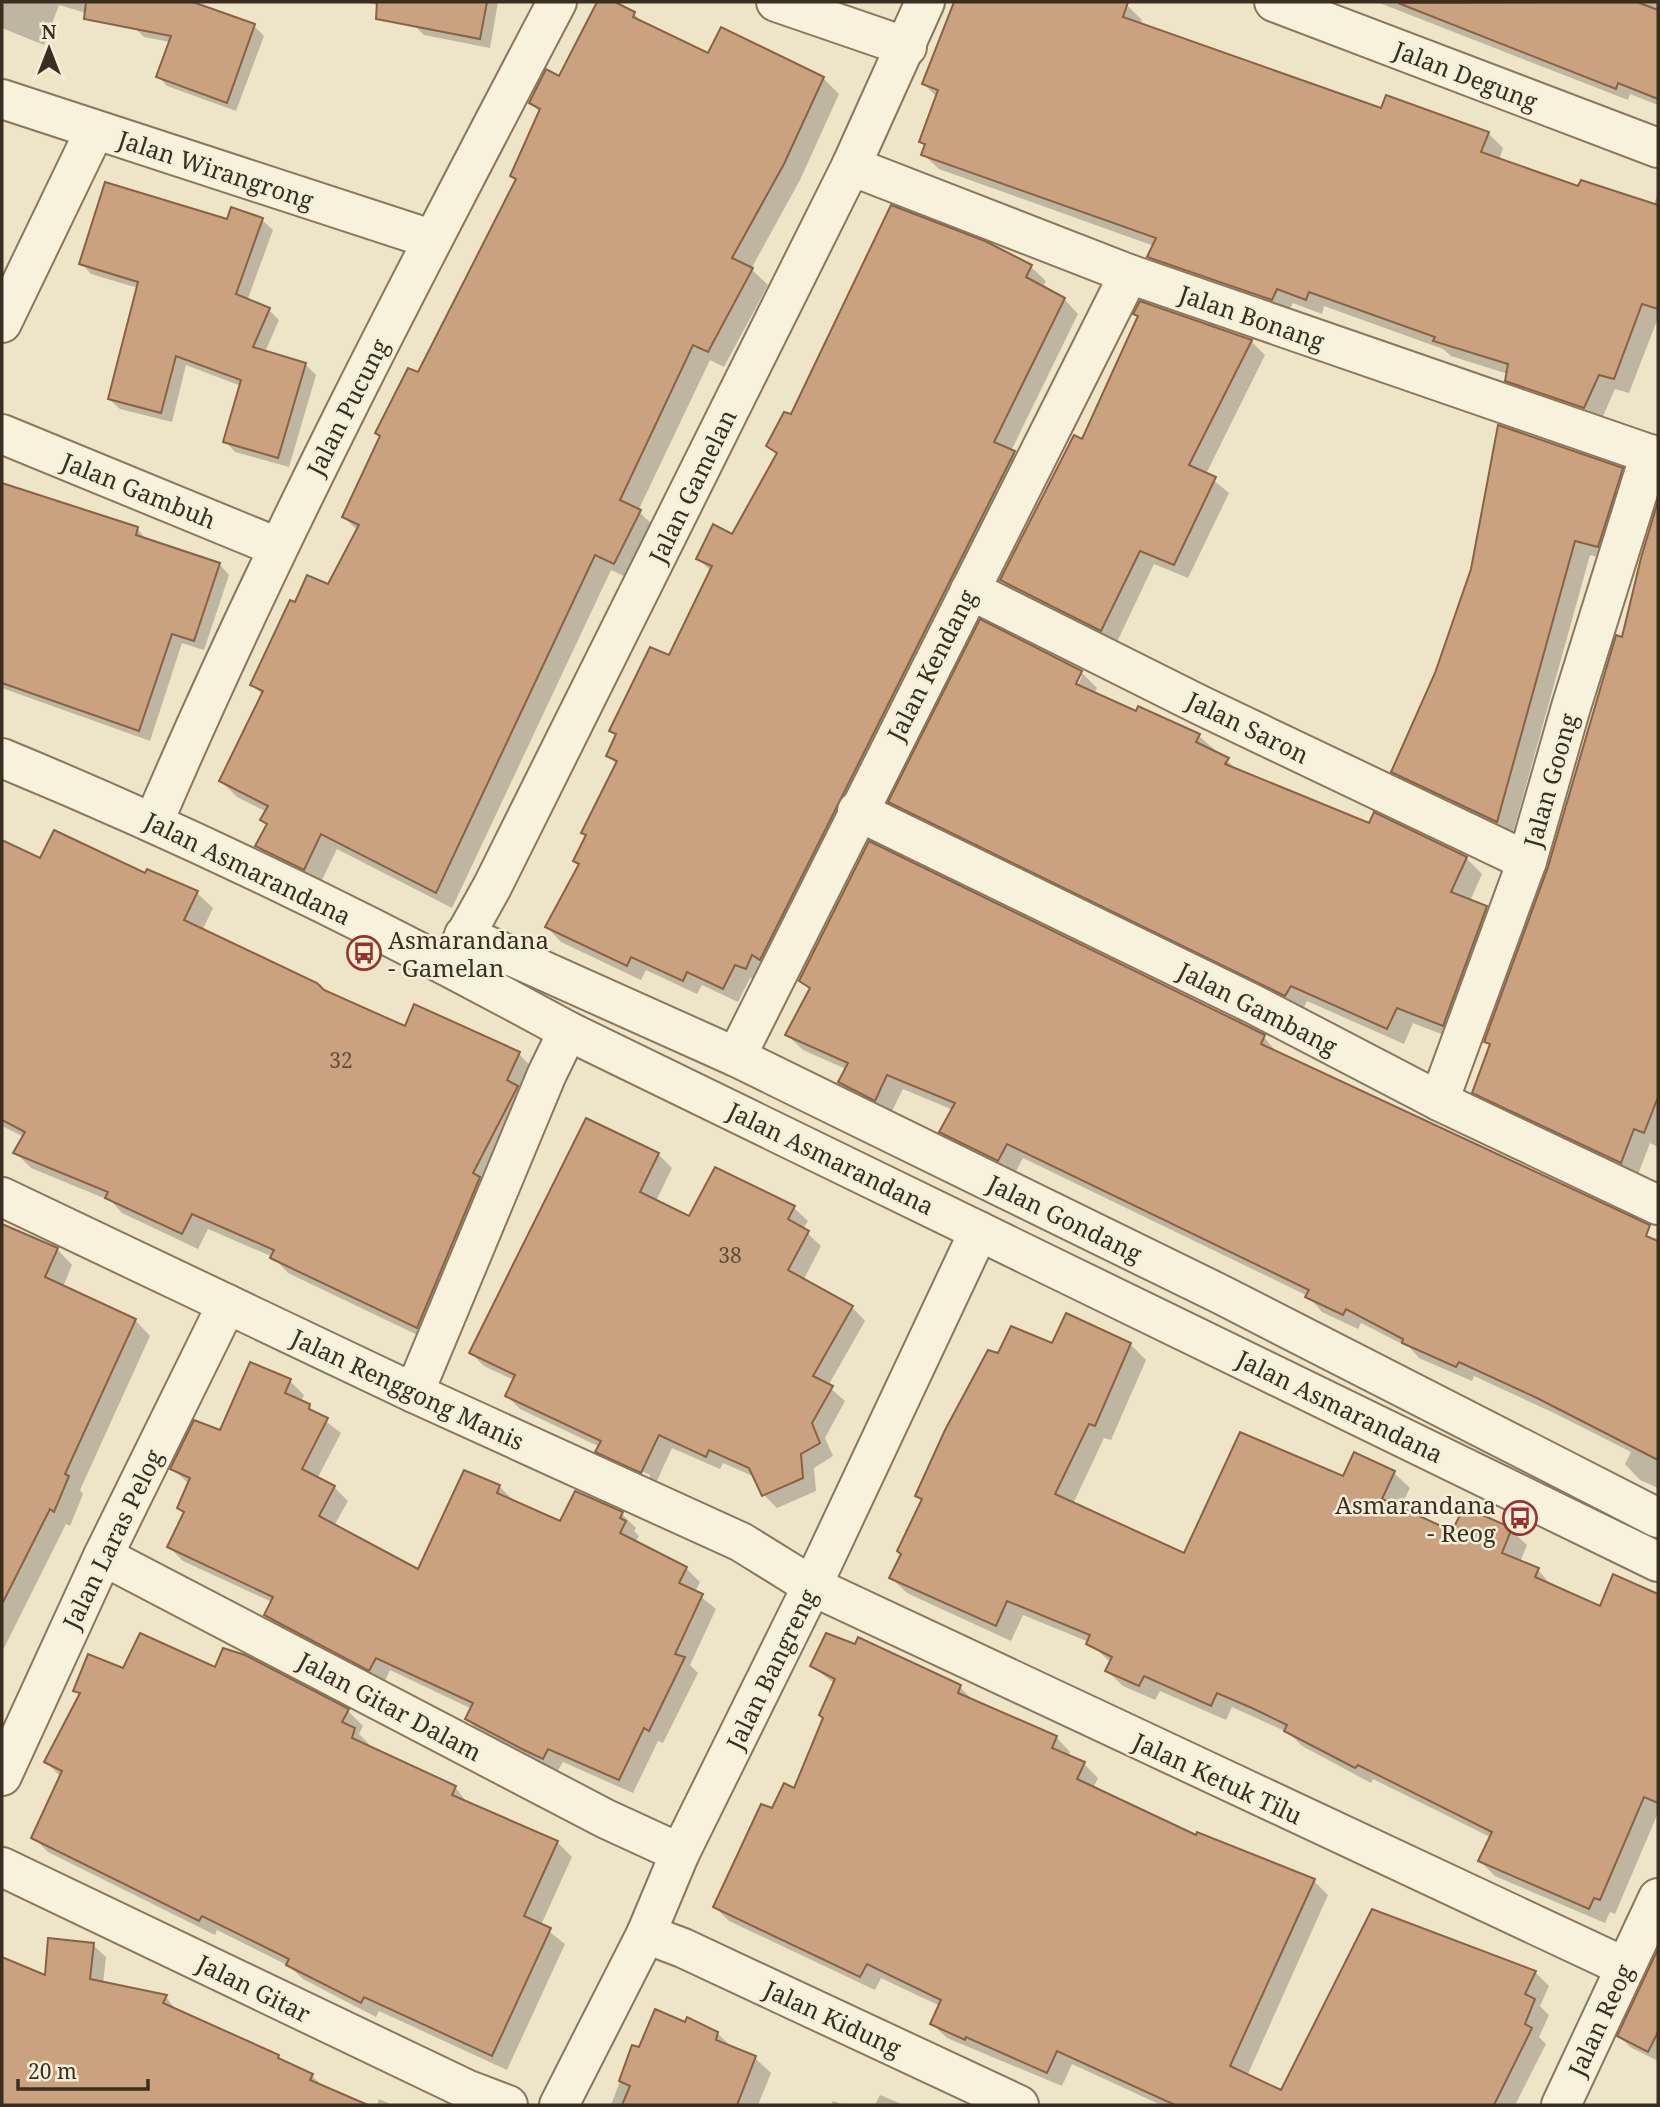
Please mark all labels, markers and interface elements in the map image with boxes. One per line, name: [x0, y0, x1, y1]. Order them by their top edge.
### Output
north arrow: [14, 14, 84, 84]
text: N: [42, 19, 57, 45]
street label: Jalan Degung: [1388, 32, 1543, 118]
street label: Jalan Wirangrong: [113, 122, 318, 216]
street label: Jalan Bonang: [1174, 276, 1329, 357]
street label: Jalan Pucung: [298, 333, 396, 482]
street label: Jalan Gamelan: [640, 404, 744, 569]
street label: Jalan Gambuh: [56, 444, 221, 536]
street label: Jalan Kendang: [878, 583, 983, 747]
street label: Jalan Saron: [1181, 683, 1315, 771]
street label: Jalan Goong: [1515, 709, 1585, 852]
street label: Jalan Asmarandana: [138, 803, 357, 932]
place label: Asmarandana - Gamelan: [388, 923, 549, 984]
bus stop icon: Asmarandana - Gamelan: [345, 934, 383, 972]
street label: Jalan Gambang: [1172, 953, 1343, 1062]
house number: 32: [329, 1046, 353, 1074]
street label: Jalan Asmarandana: [721, 1093, 940, 1222]
street label: Jalan Gondang: [981, 1166, 1148, 1270]
house number: 38: [718, 1241, 742, 1269]
street label: Jalan Renggong Manis: [285, 1320, 530, 1457]
street label: Jalan Asmarandana: [1230, 1341, 1449, 1470]
street label: Jalan Laras Pelog: [54, 1444, 170, 1635]
place label: Asmarandana - Reog: [1335, 1488, 1496, 1549]
bus stop icon: Asmarandana - Reog: [1501, 1499, 1539, 1537]
street label: Jalan Bangreng: [717, 1583, 824, 1756]
street label: Jalan Gitar Dalam: [291, 1643, 488, 1769]
street label: Jalan Ketuk Tilu: [1127, 1724, 1308, 1832]
street label: Jalan Gitar: [191, 1946, 316, 2030]
street label: Jalan Reog: [1559, 1959, 1640, 2082]
street label: Jalan Kidung: [758, 1971, 907, 2064]
scale bar: [18, 2048, 147, 2092]
text: 20 m: [28, 2057, 77, 2085]

